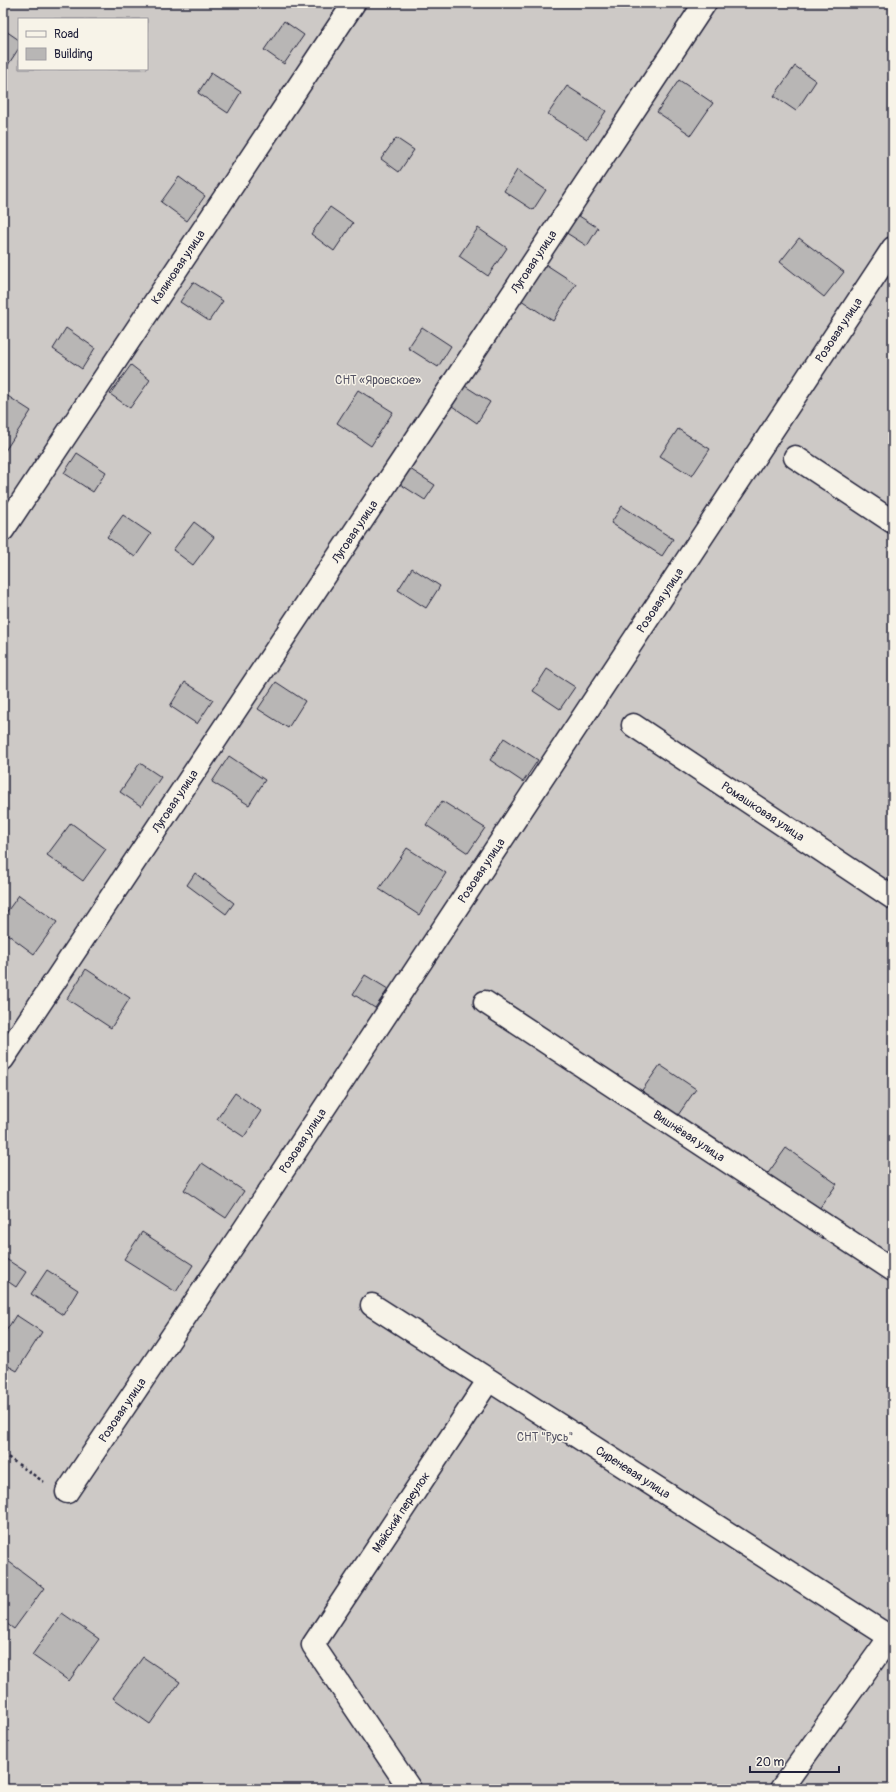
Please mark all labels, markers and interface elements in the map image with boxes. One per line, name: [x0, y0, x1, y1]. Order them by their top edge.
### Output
legend: [18, 18, 148, 70]
text: Road: [54, 27, 79, 42]
text: Building: [54, 47, 93, 62]
street label: Калиновая улица: [148, 227, 209, 307]
street label: Луговая улица: [507, 227, 561, 297]
street label: Розовая улица: [812, 295, 866, 365]
park label: СНТ «Яровское»: [335, 373, 421, 388]
street label: Луговая улица: [328, 497, 382, 567]
street label: Розовая улица: [634, 565, 687, 636]
street label: Луговая улица: [148, 767, 202, 837]
street label: Ромашковая улица: [718, 779, 807, 845]
street label: Розовая улица: [455, 835, 509, 906]
street label: Розовая улица: [276, 1106, 330, 1176]
street label: Вишнёвая улица: [650, 1107, 728, 1166]
street label: Розовая улица: [96, 1375, 150, 1445]
park label: СНТ "Русь": [517, 1430, 573, 1445]
street label: Сиреневая улица: [592, 1443, 673, 1502]
street label: Майский переулок: [369, 1469, 434, 1556]
scale bar: [750, 1748, 839, 1774]
text: 20 m: [756, 1755, 785, 1770]

